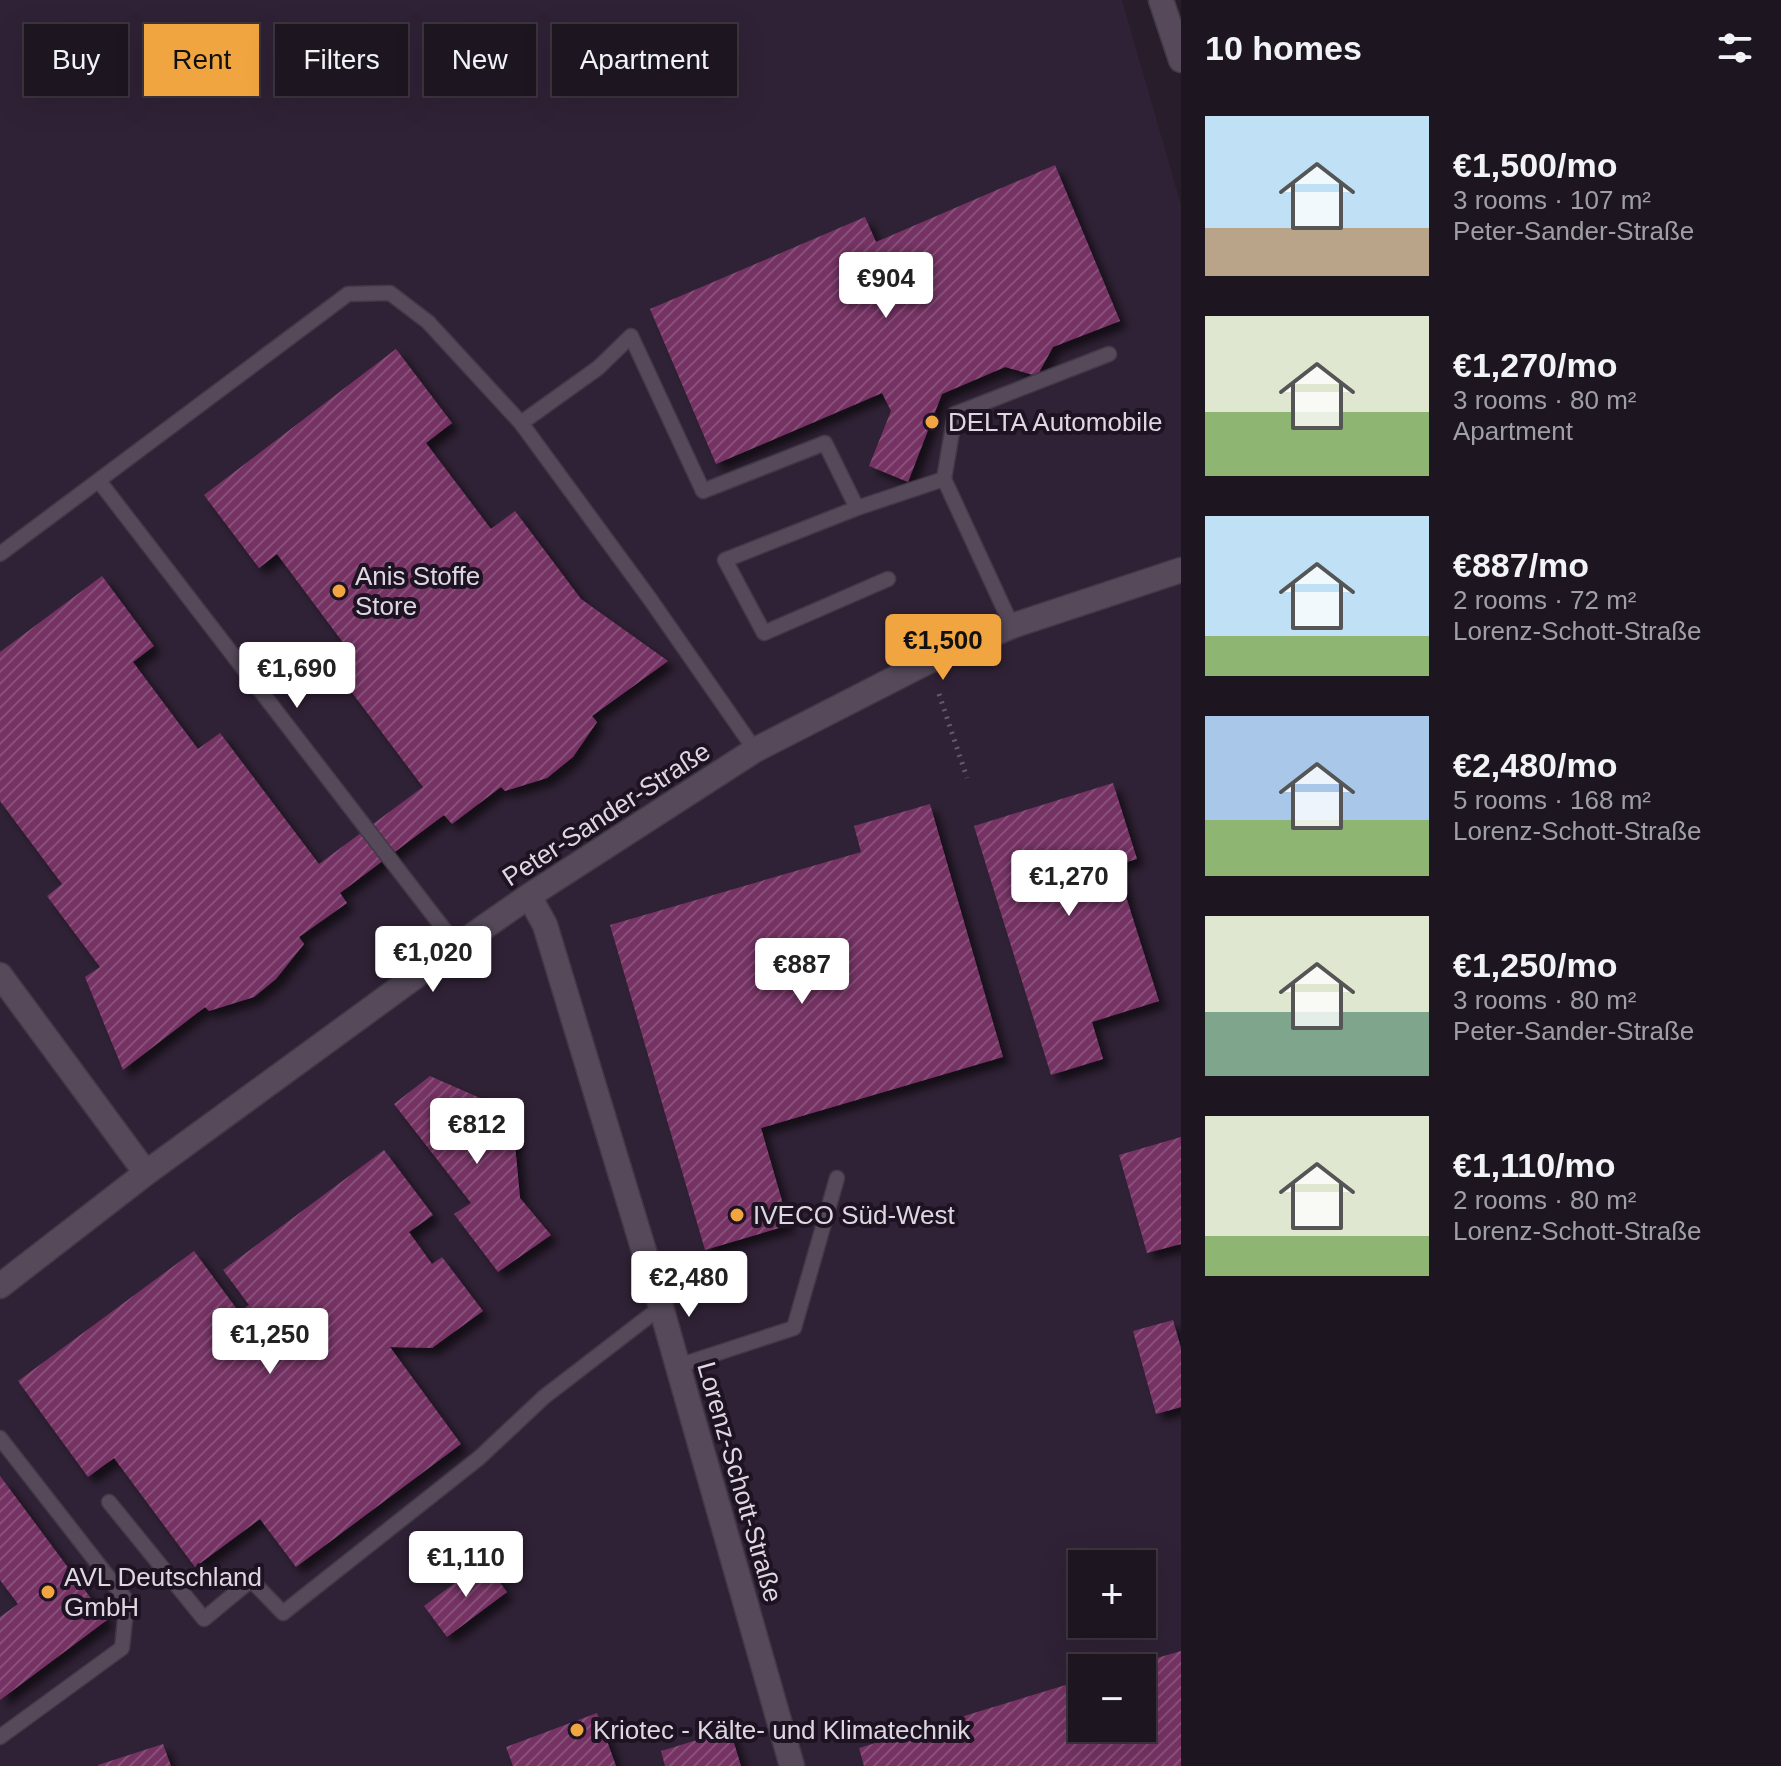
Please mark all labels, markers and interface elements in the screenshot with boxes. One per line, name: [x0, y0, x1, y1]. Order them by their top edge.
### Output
chip: Buy: [24, 24, 128, 96]
chip: Rent: [144, 24, 259, 96]
chip: Filters: [275, 24, 408, 96]
chip: New: [424, 24, 536, 96]
chip: Apartment: [552, 24, 737, 96]
icon: filters: [1713, 26, 1757, 70]
text: 10 homes: [1205, 29, 1362, 67]
text: €1,500/mo: [1453, 146, 1617, 184]
icon: home: [1269, 148, 1365, 244]
text: 3 rooms · 107 m²: [1453, 185, 1651, 215]
text: Peter-Sander-Straße: [1453, 216, 1694, 246]
pin: €904: [839, 252, 933, 320]
text: €904: [857, 263, 915, 293]
text: €1,270/mo: [1453, 346, 1617, 384]
icon: home: [1269, 348, 1365, 444]
text: 3 rooms · 80 m²: [1453, 385, 1637, 415]
place label: DELTA Automobile: [948, 407, 1162, 437]
marker: DELTA Automobile: [923, 413, 941, 431]
text: Apartment: [1453, 416, 1573, 446]
text: €887/mo: [1453, 546, 1589, 584]
icon: home: [1269, 548, 1365, 644]
place label: Anis Stoffe Store: [355, 561, 480, 621]
marker: Anis Stoffe Store: [330, 582, 348, 600]
text: 2 rooms · 72 m²: [1453, 585, 1637, 615]
pin: €1,500: [878, 614, 1008, 682]
text: Lorenz-Schott-Straße: [1453, 616, 1702, 646]
text: €1,500: [903, 625, 983, 655]
pin: €1,690: [232, 642, 362, 710]
text: €1,690: [257, 653, 337, 683]
street label: Peter-Sander-Straße: [497, 736, 715, 892]
text: €2,480/mo: [1453, 746, 1617, 784]
icon: home: [1269, 748, 1365, 844]
text: 5 rooms · 168 m²: [1453, 785, 1651, 815]
text: Lorenz-Schott-Straße: [1453, 816, 1702, 846]
pin: €1,270: [1004, 850, 1134, 918]
text: €1,270: [1029, 861, 1109, 891]
pin: €1,020: [368, 926, 498, 994]
text: €1,020: [393, 937, 473, 967]
pin: €887: [755, 938, 849, 1006]
text: €1,250/mo: [1453, 946, 1617, 984]
icon: home: [1269, 948, 1365, 1044]
text: €887: [773, 949, 831, 979]
text: 3 rooms · 80 m²: [1453, 985, 1637, 1015]
text: Peter-Sander-Straße: [1453, 1016, 1694, 1046]
pin: €812: [430, 1098, 524, 1166]
text: €812: [448, 1109, 506, 1139]
text: €1,110/mo: [1453, 1146, 1616, 1184]
icon: home: [1269, 1148, 1365, 1244]
text: 2 rooms · 80 m²: [1453, 1185, 1637, 1215]
place label: IVECO Süd-West: [753, 1200, 956, 1230]
marker: IVECO Süd-West: [728, 1206, 746, 1224]
text: Lorenz-Schott-Straße: [1453, 1216, 1702, 1246]
pin: €2,480: [624, 1251, 754, 1319]
text: €2,480: [649, 1262, 729, 1292]
pin: €1,250: [205, 1308, 335, 1376]
text: €1,250: [230, 1319, 310, 1349]
street label: Lorenz-Schott-Straße: [691, 1358, 789, 1606]
pin: €1,110: [401, 1531, 531, 1599]
text: €1,110: [427, 1542, 505, 1572]
map controls: [1068, 1550, 1156, 1742]
button: +: [1068, 1550, 1156, 1638]
place label: AVL Deutschland GmbH: [64, 1562, 262, 1622]
marker: AVL Deutschland GmbH: [39, 1583, 57, 1601]
button: −: [1068, 1654, 1156, 1742]
place label: Kriotec - Kälte- und Klimatechnik: [593, 1715, 971, 1745]
marker: Kriotec - Kälte- und Klimatechnik: [568, 1721, 586, 1739]

